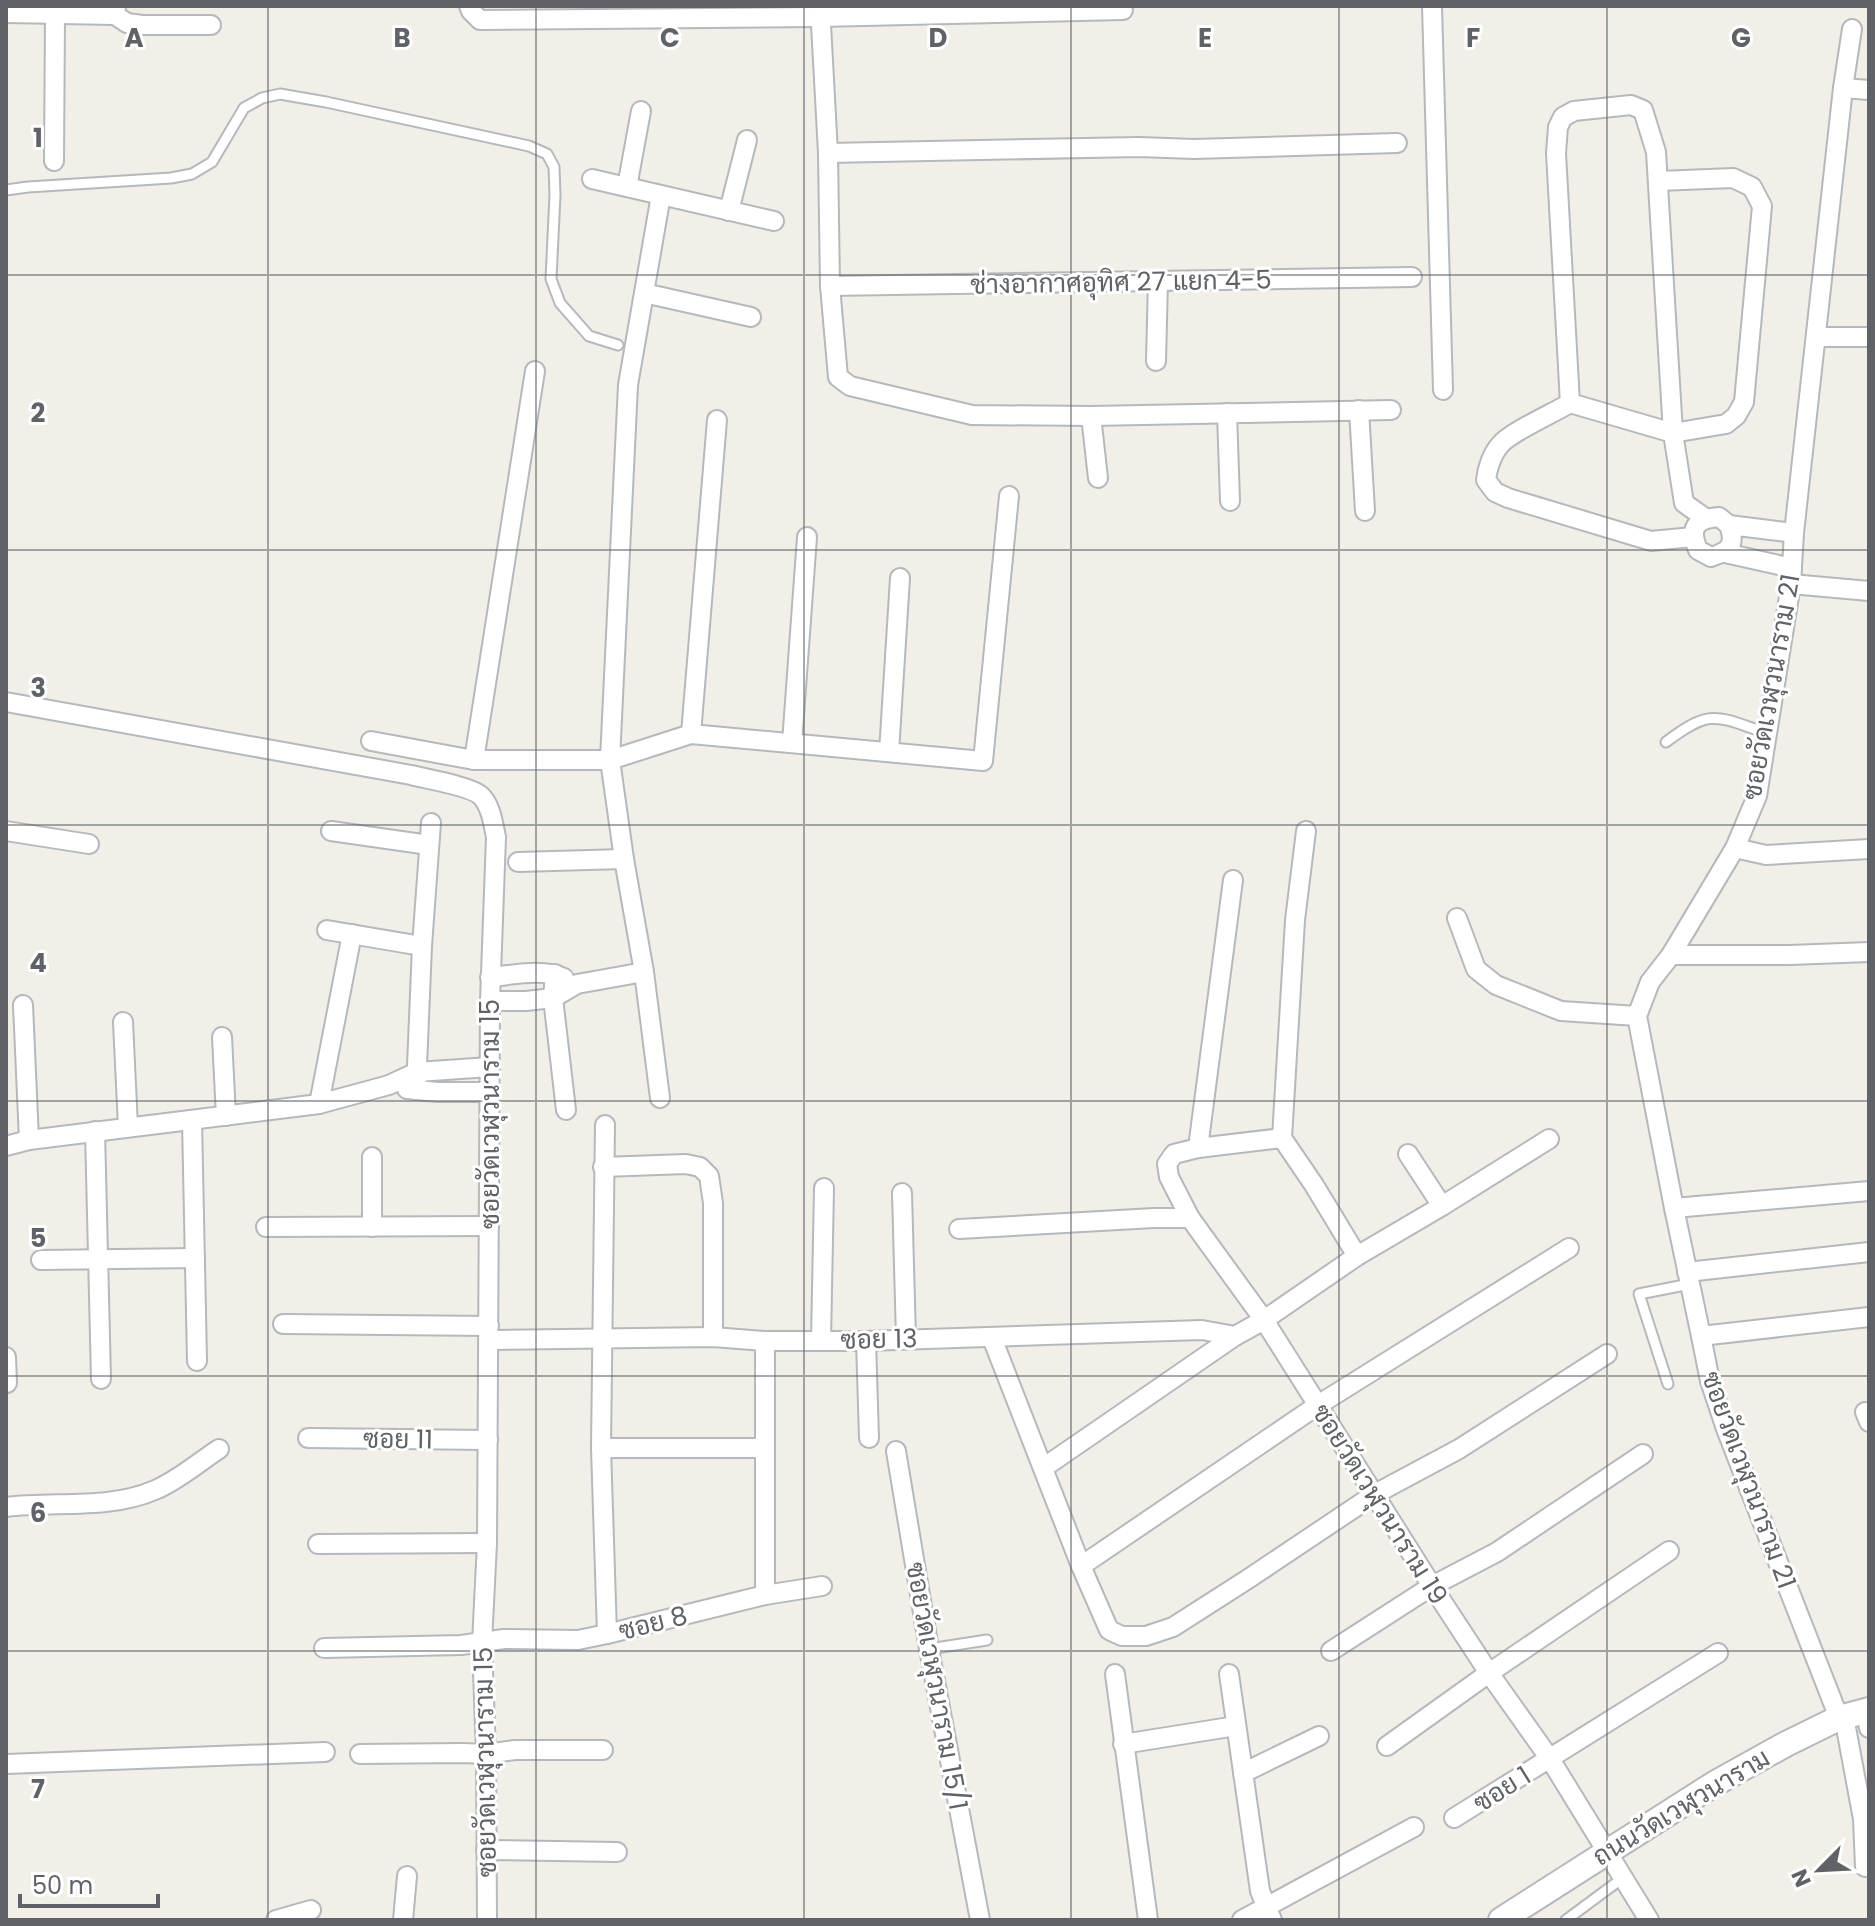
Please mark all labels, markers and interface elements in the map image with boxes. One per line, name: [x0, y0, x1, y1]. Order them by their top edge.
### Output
text: A: [124, 20, 144, 56]
text: B: [393, 20, 411, 56]
text: C: [660, 20, 680, 56]
text: D: [929, 20, 948, 56]
text: E: [1198, 20, 1212, 56]
text: F: [1466, 20, 1480, 56]
text: G: [1731, 20, 1751, 56]
text: 1: [33, 120, 43, 156]
street label: ช่างอากาศอุทิศ 27 แยก 4-5: [970, 261, 1272, 303]
text: 2: [31, 395, 46, 431]
street label: ซอยวัดเวฬุวนาราม 21: [1733, 571, 1809, 803]
text: 3: [30, 670, 46, 706]
text: 4: [29, 945, 47, 981]
street label: ซอยวัดเวฬุวนาราม 15: [472, 999, 508, 1229]
text: 5: [30, 1220, 46, 1256]
street label: ซอย 13: [840, 1320, 918, 1358]
street label: ซอยวัดเวฬุวนาราม 21: [1693, 1366, 1805, 1594]
street label: ซอยวัดเวฬุวนาราม 19: [1304, 1397, 1456, 1611]
street label: ซอย 11: [363, 1420, 433, 1458]
text: 6: [30, 1495, 46, 1531]
street label: ซอยวัดเวฬุวนาราม 15/1: [897, 1559, 977, 1813]
street label: ซอย 8: [615, 1597, 691, 1649]
street label: ซอยวัดเวฬุวนาราม 15: [465, 1647, 505, 1877]
street label: ถนนวัดเวฬุวนาราม: [1586, 1740, 1776, 1874]
street label: ซอย 1: [1466, 1757, 1538, 1821]
text: 7: [31, 1771, 45, 1807]
north arrow: [1779, 1830, 1859, 1910]
scale bar: [20, 1858, 158, 1908]
text: N: [1784, 1864, 1819, 1892]
text: 50 m: [32, 1869, 93, 1902]

